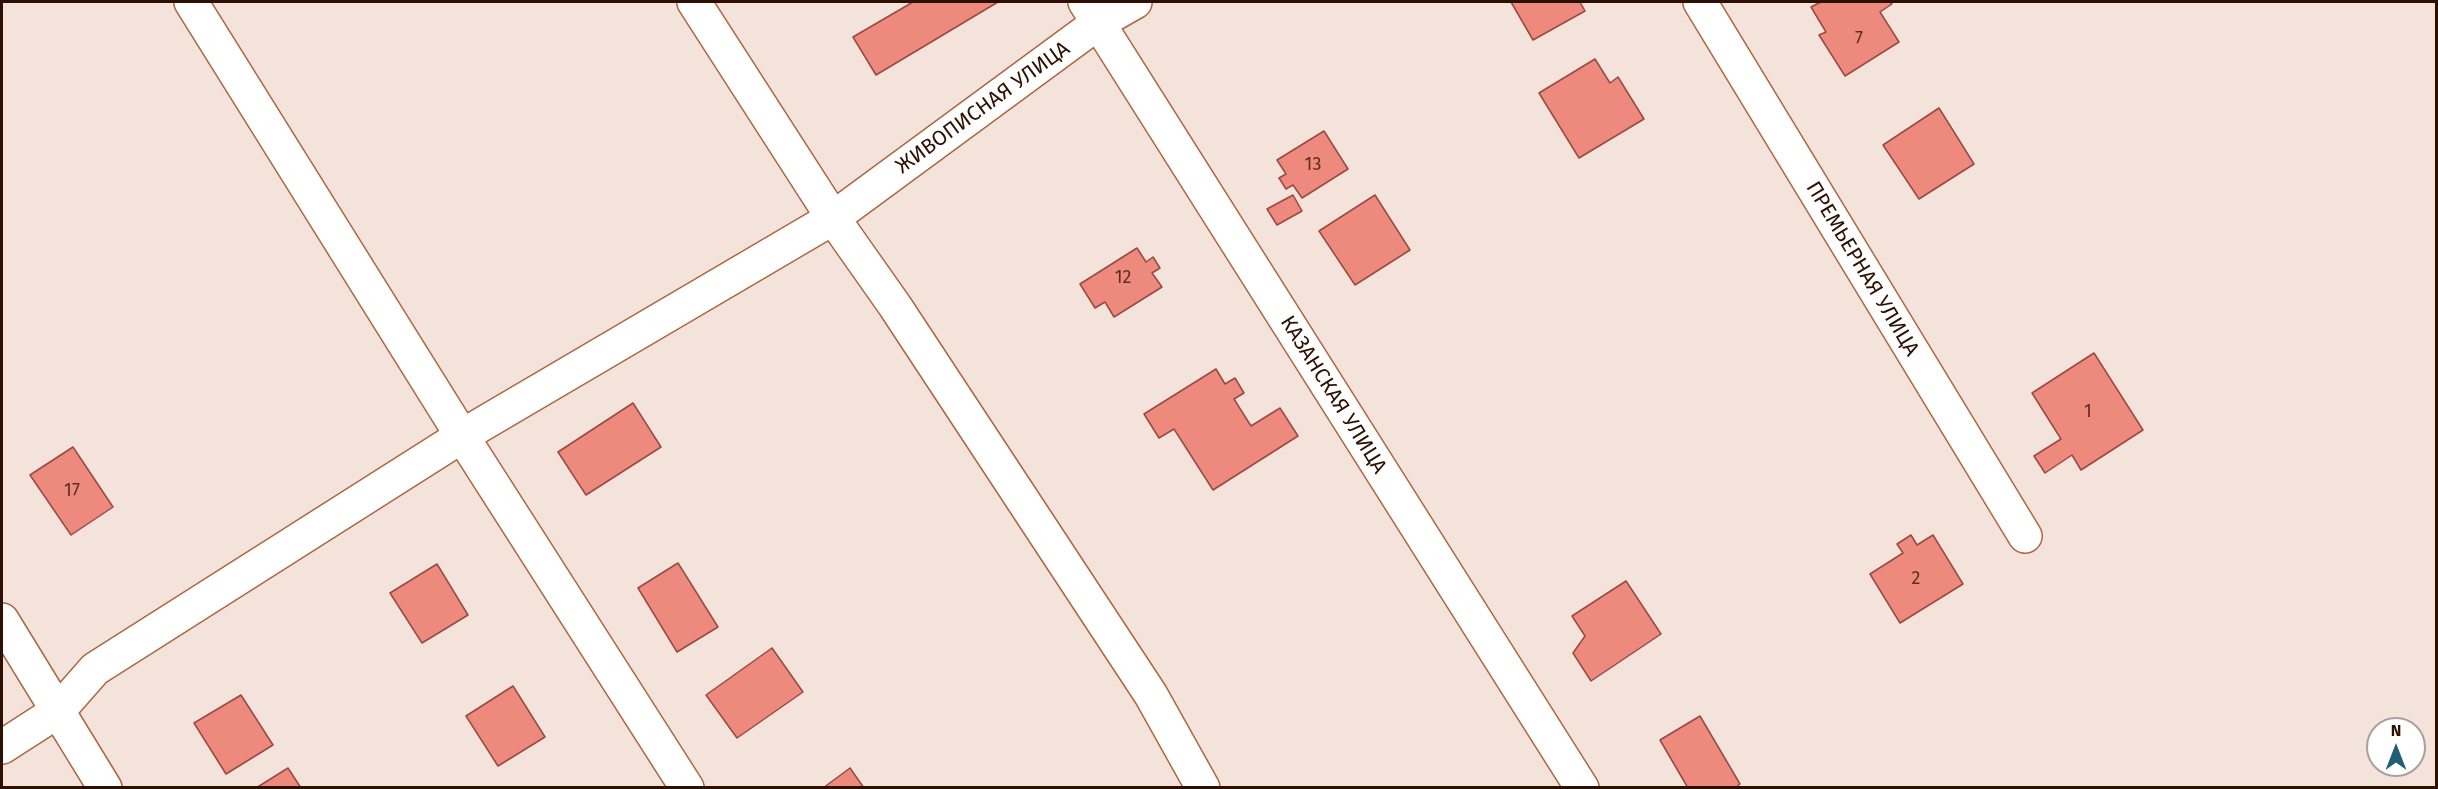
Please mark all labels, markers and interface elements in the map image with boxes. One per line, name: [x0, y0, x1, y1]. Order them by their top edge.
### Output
house number: 7: [1855, 28, 1863, 50]
street label: ЖИВОПИСНАЯ УЛИЦА: [891, 36, 1075, 180]
house number: 13: [1305, 154, 1321, 176]
street label: ПРЕМЬЕРНАЯ УЛИЦА: [1800, 177, 1924, 361]
house number: 12: [1115, 267, 1131, 289]
street label: КАЗАНСКАЯ УЛИЦА: [1274, 312, 1392, 478]
house number: 1: [2084, 401, 2092, 423]
house number: 17: [64, 480, 80, 502]
house number: 2: [1912, 568, 1920, 590]
north arrow: [2366, 717, 2426, 777]
text: N: [2391, 721, 2401, 740]

